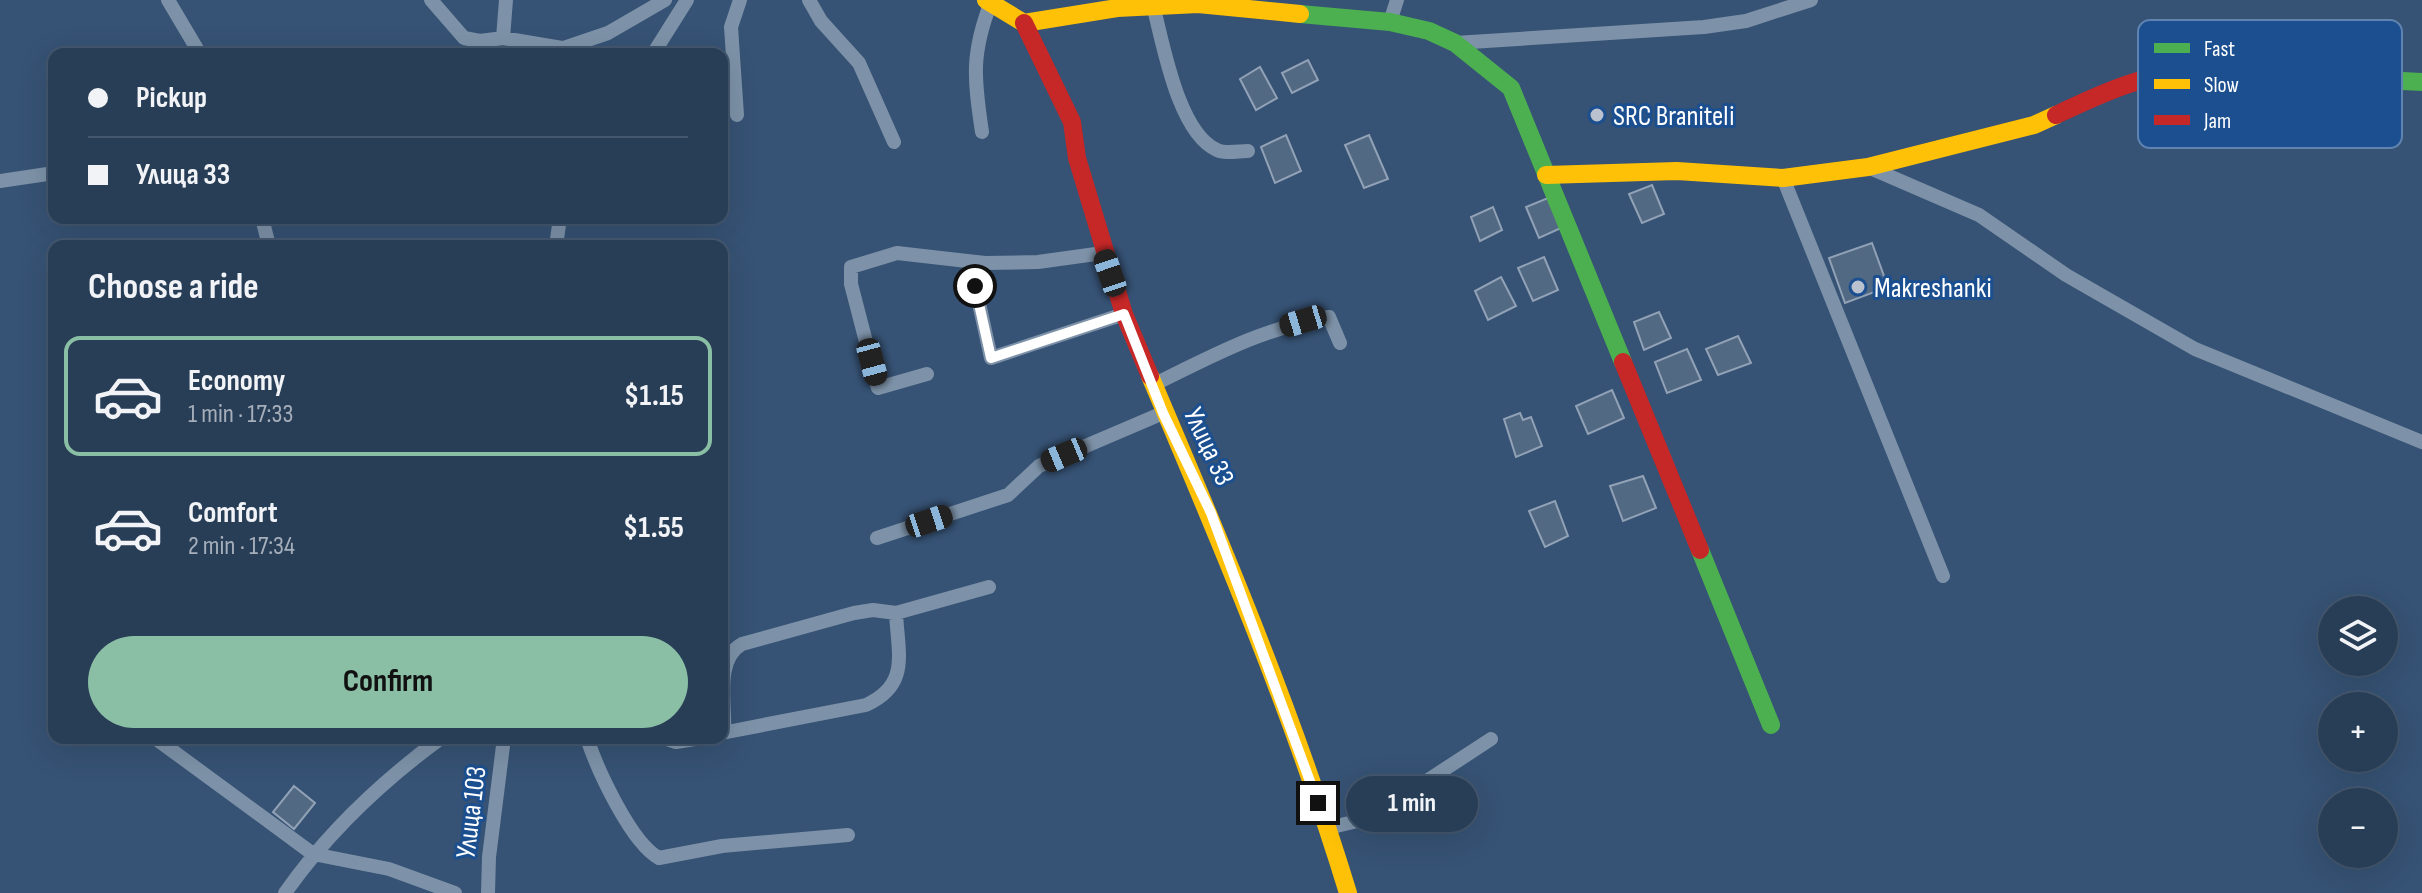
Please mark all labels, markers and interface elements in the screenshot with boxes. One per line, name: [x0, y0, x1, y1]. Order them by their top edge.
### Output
legend: [2138, 20, 2402, 148]
text: Fast: [2204, 36, 2235, 63]
text: Slow: [2204, 72, 2239, 99]
text: Pickup: [136, 80, 207, 116]
place label: SRC Braniteli: [1613, 100, 1734, 133]
marker: SRC Braniteli: [1588, 106, 1606, 124]
text: Jam: [2203, 108, 2231, 135]
text: Улица 33: [136, 157, 230, 193]
car: [1091, 246, 1129, 300]
text: Choose a ride: [88, 266, 259, 309]
route start: [957, 268, 993, 304]
place label: Makreshanki: [1874, 272, 1992, 305]
marker: Makreshanki: [1849, 278, 1867, 296]
car: [1277, 303, 1329, 339]
car: [854, 336, 890, 388]
icon: car: [92, 360, 164, 432]
text: Economy: [188, 363, 285, 399]
text: $1.15: [624, 378, 684, 414]
text: 1 min · 17:33: [188, 399, 293, 430]
street label: Улица 33: [1176, 402, 1241, 491]
car: [1037, 435, 1091, 475]
icon: car: [92, 492, 164, 564]
text: Comfort: [188, 495, 278, 531]
car: [902, 502, 956, 540]
text: $1.55: [623, 510, 684, 546]
text: 2 min · 17:34: [188, 531, 295, 562]
map controls: [2318, 596, 2398, 868]
button: layers: [2318, 596, 2398, 676]
button: Confirm: [88, 636, 688, 728]
button: +: [2318, 692, 2398, 772]
street label: Улица 103: [449, 764, 494, 860]
callout: 1 min: [1346, 775, 1478, 831]
route end: [1300, 785, 1336, 821]
text: 1 min: [1388, 788, 1436, 819]
button: −: [2318, 788, 2398, 868]

